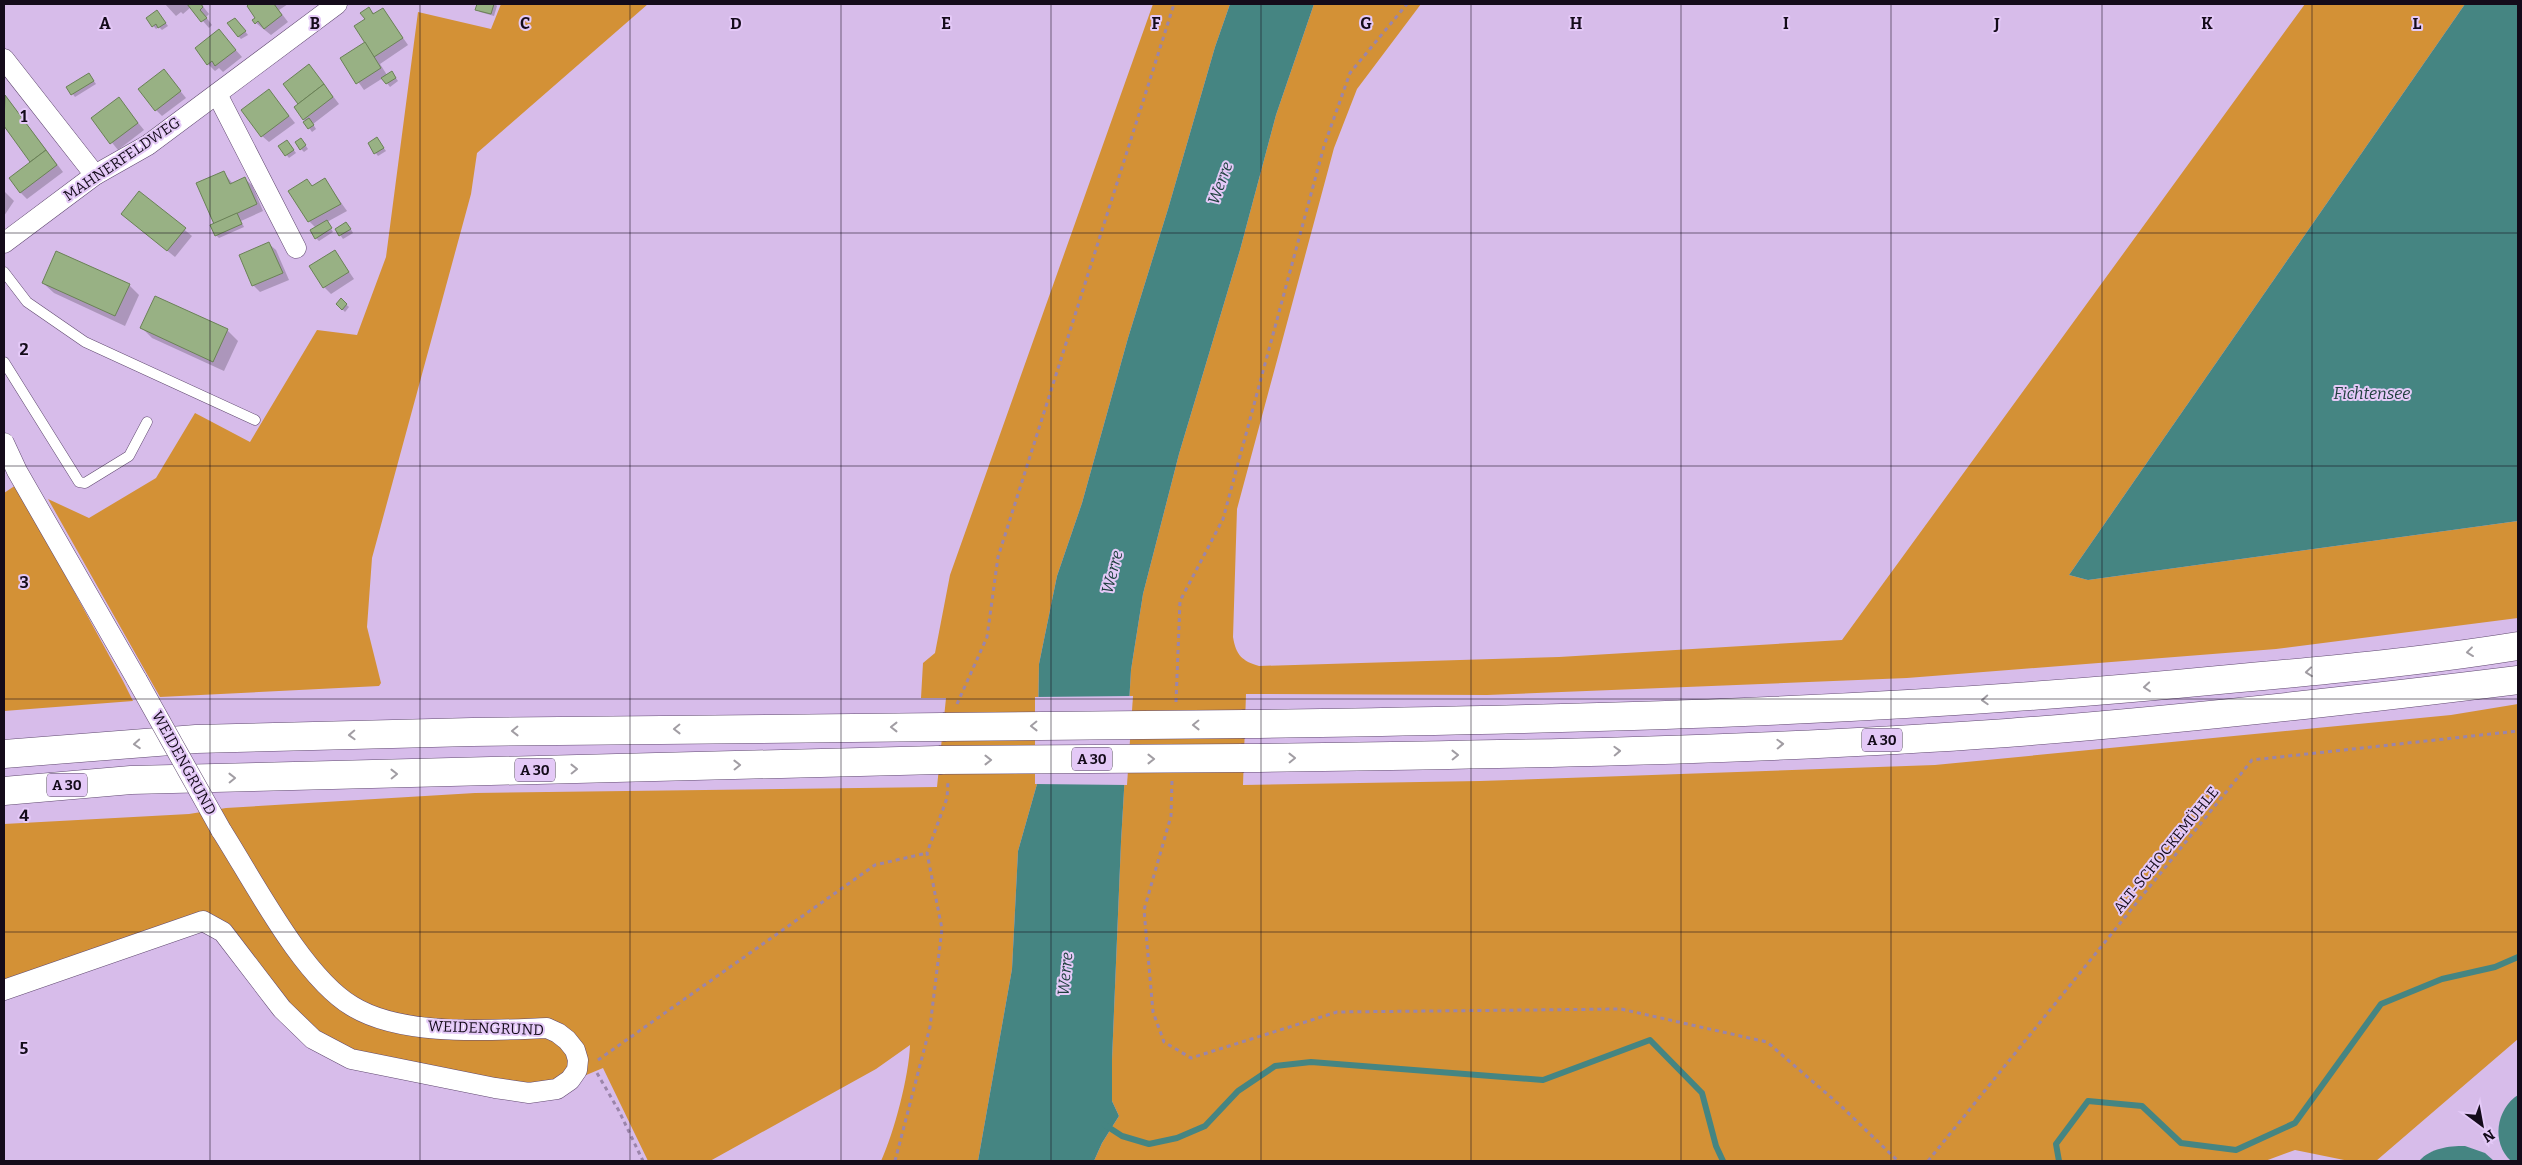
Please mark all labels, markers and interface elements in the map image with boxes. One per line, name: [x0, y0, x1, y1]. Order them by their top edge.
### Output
text: A: [99, 14, 111, 33]
text: B: [310, 14, 320, 33]
text: C: [520, 14, 530, 33]
text: D: [730, 14, 742, 33]
text: E: [941, 14, 951, 33]
text: F: [1152, 14, 1161, 33]
text: G: [1360, 14, 1372, 33]
text: H: [1570, 14, 1583, 33]
text: I: [1783, 14, 1789, 33]
text: J: [1993, 14, 2000, 33]
text: K: [2201, 14, 2213, 33]
text: L: [2413, 14, 2422, 33]
text: 1: [21, 107, 28, 126]
street label: MAHNERFELDWEG: [60, 113, 184, 205]
water label: Werre: [1204, 159, 1236, 207]
text: 2: [19, 340, 29, 359]
water label: Fichtensee: [2334, 384, 2410, 403]
water label: Werre: [1097, 548, 1127, 596]
text: 3: [19, 573, 29, 592]
one-way arrow: [2466, 646, 2474, 657]
one-way arrow: [2304, 666, 2312, 677]
one-way arrow: [2143, 681, 2151, 692]
one-way arrow: [1981, 695, 1989, 706]
street label: WEIDENGRUND: [148, 708, 220, 818]
one-way arrow: [1192, 720, 1200, 730]
one-way arrow: [1029, 721, 1037, 731]
one-way arrow: [890, 722, 898, 732]
one-way arrow: [673, 723, 681, 734]
one-way arrow: [510, 726, 518, 736]
road number: A 30: [1862, 728, 1902, 752]
one-way arrow: [348, 730, 356, 740]
one-way arrow: [133, 738, 141, 749]
one-way arrow: [1776, 739, 1784, 750]
one-way arrow: [1614, 745, 1622, 756]
road number: A 30: [1072, 748, 1112, 771]
one-way arrow: [1452, 750, 1459, 760]
one-way arrow: [1289, 753, 1297, 763]
one-way arrow: [1147, 754, 1155, 764]
one-way arrow: [984, 755, 992, 765]
road number: A 30: [515, 758, 555, 782]
one-way arrow: [733, 760, 741, 770]
one-way arrow: [570, 764, 578, 774]
one-way arrow: [390, 768, 398, 779]
one-way arrow: [228, 772, 236, 783]
road number: A 30: [47, 774, 87, 796]
street label: ALT-SCHOCKEMÜHLE: [2110, 783, 2222, 917]
text: 4: [19, 806, 29, 825]
water label: Werre: [1054, 951, 1076, 997]
street label: WEIDENGRUND: [428, 1017, 544, 1039]
text: 5: [20, 1039, 29, 1058]
north arrow: [2457, 1100, 2507, 1150]
text: N: [2479, 1126, 2498, 1146]

